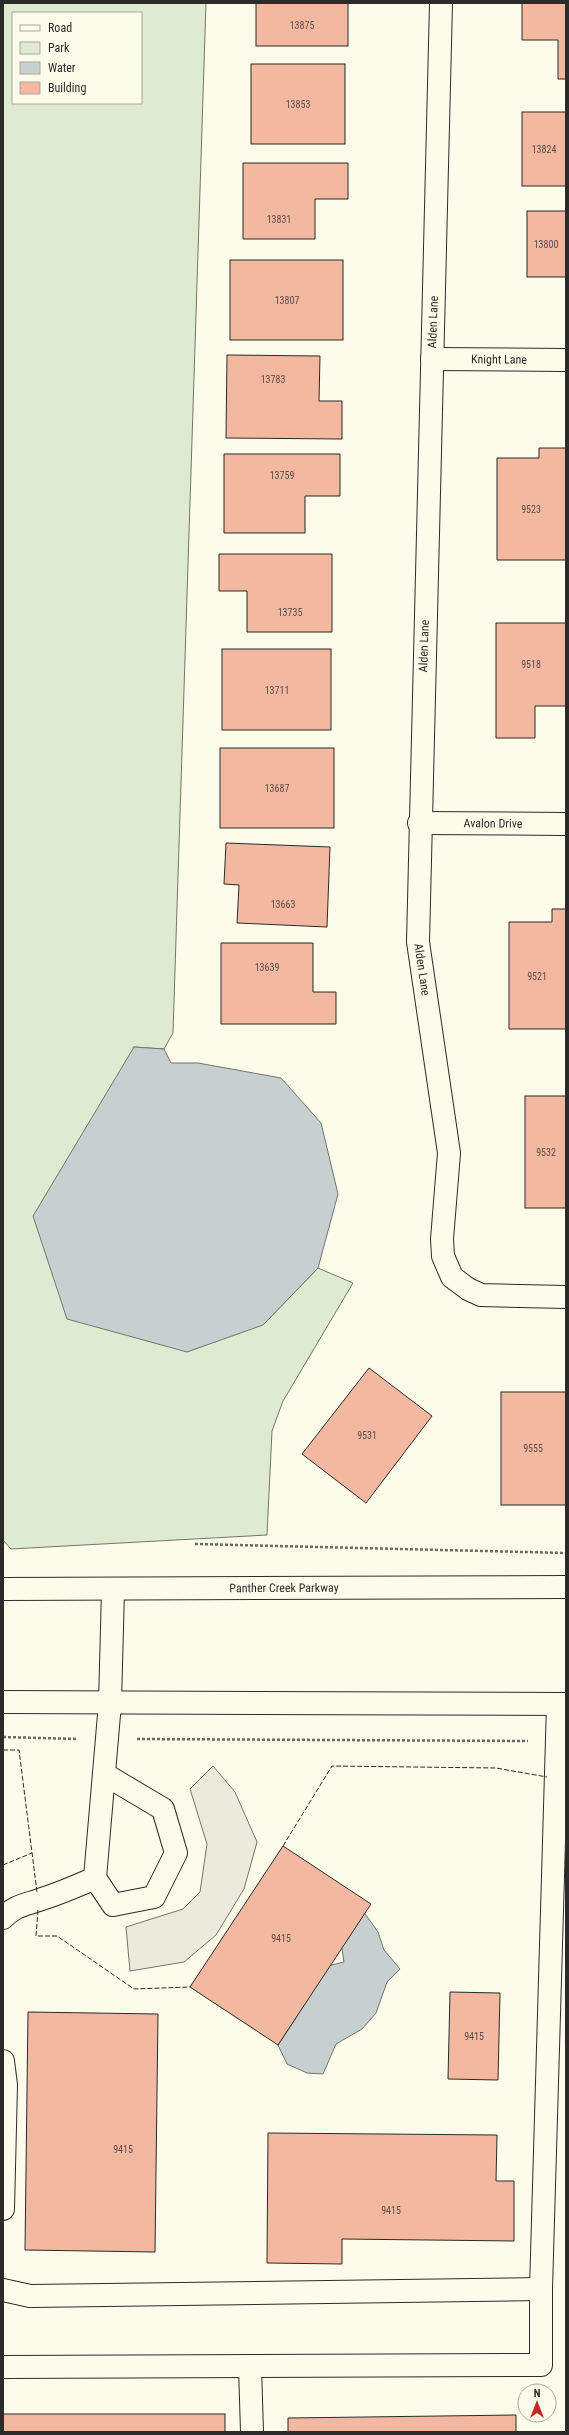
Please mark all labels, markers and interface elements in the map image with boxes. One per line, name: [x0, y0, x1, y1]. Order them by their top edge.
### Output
legend: [12, 12, 142, 104]
house number: 13875: [290, 20, 314, 31]
text: Road: [48, 21, 72, 35]
text: Park: [48, 41, 70, 55]
text: Water: [48, 61, 76, 75]
text: Building: [48, 81, 86, 95]
house number: 13853: [286, 99, 310, 110]
house number: 13824: [532, 144, 556, 155]
house number: 13831: [267, 214, 291, 225]
house number: 13800: [534, 239, 558, 250]
house number: 13807: [275, 295, 299, 306]
street label: Alden Lane: [425, 295, 441, 349]
street label: Knight Lane: [471, 352, 527, 367]
house number: 13783: [261, 374, 285, 385]
house number: 13759: [270, 470, 294, 481]
house number: 9523: [521, 504, 541, 515]
house number: 13735: [278, 607, 302, 618]
street label: Alden Lane: [416, 619, 432, 673]
house number: 9518: [521, 659, 541, 670]
house number: 13711: [265, 685, 289, 696]
house number: 13687: [265, 783, 289, 794]
street label: Avalon Drive: [464, 816, 523, 831]
house number: 13663: [271, 899, 295, 910]
street label: Alden Lane: [411, 942, 433, 997]
house number: 13639: [255, 962, 279, 973]
house number: 9521: [527, 971, 547, 982]
house number: 9532: [536, 1147, 556, 1158]
house number: 9531: [357, 1430, 377, 1441]
house number: 9555: [523, 1443, 543, 1454]
street label: Panther Creek Parkway: [229, 1581, 339, 1595]
house number: 9415: [271, 1933, 291, 1944]
house number: 9415: [464, 2031, 484, 2042]
house number: 9415: [113, 2144, 133, 2155]
house number: 9415: [381, 2205, 401, 2216]
north arrow: [517, 2383, 557, 2423]
text: N: [534, 2387, 541, 2400]

